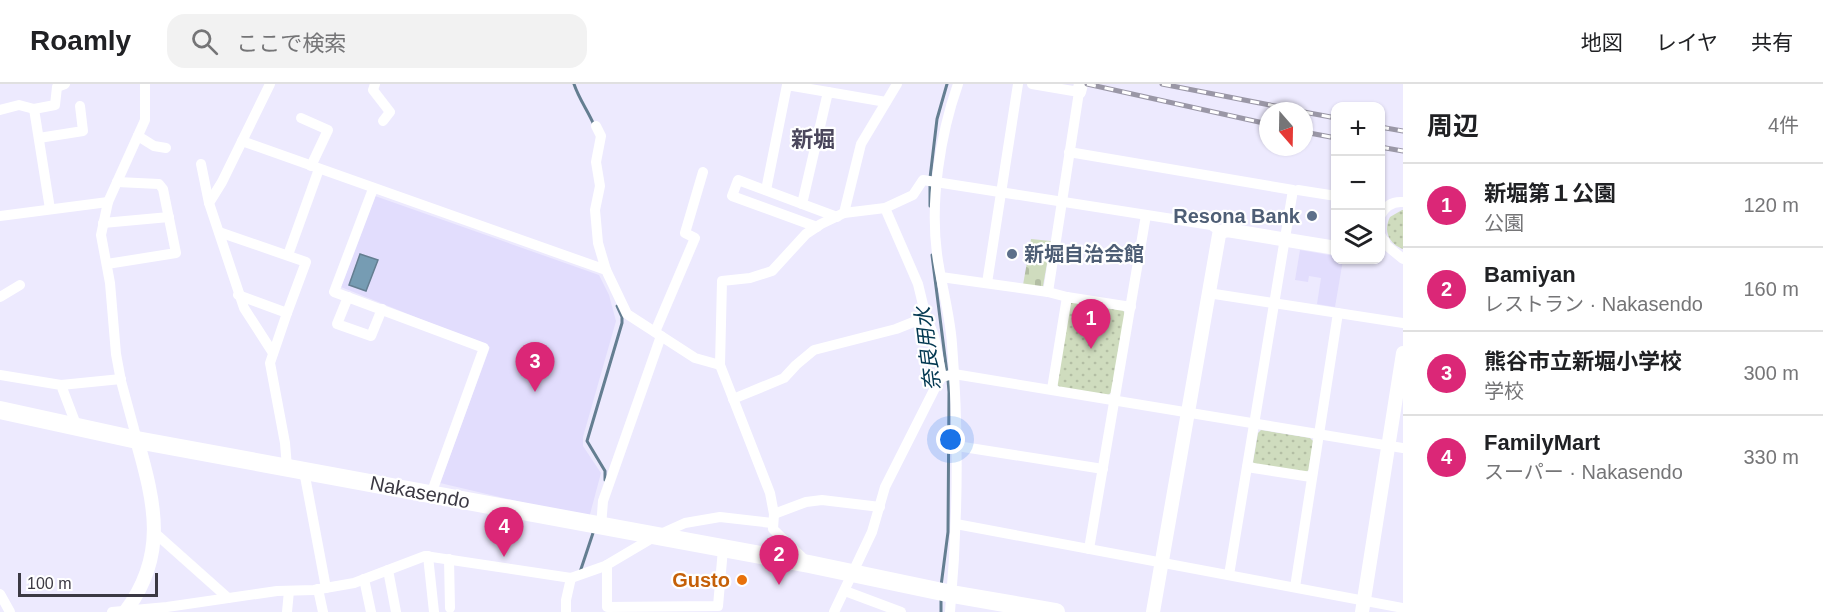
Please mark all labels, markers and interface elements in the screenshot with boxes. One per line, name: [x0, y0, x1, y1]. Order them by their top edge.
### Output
search box: [167, 14, 587, 68]
text: Roamly: [30, 25, 131, 56]
icon: search: [188, 25, 221, 58]
text: ここで検索: [236, 31, 346, 56]
text: 地図: [1581, 31, 1623, 54]
text: レイヤ: [1656, 31, 1718, 54]
text: 共有: [1751, 31, 1793, 54]
north arrow: [1259, 102, 1313, 156]
map controls: [1331, 102, 1385, 264]
button: +: [1331, 102, 1385, 156]
text: 周辺: [1427, 111, 1479, 141]
text: 4件: [1768, 114, 1799, 136]
district label: 新堀: [791, 127, 835, 152]
button: −: [1331, 156, 1385, 210]
text: 新堀第１公園: [1484, 181, 1616, 206]
text: 1: [1441, 194, 1452, 216]
text: 120 m: [1743, 194, 1799, 216]
place label: Resona Bank: [1173, 205, 1301, 227]
marker: Resona Bank: [1305, 209, 1319, 223]
button: layers: [1331, 210, 1385, 264]
text: 公園: [1484, 212, 1524, 234]
place label: 新堀自治会館: [1024, 243, 1144, 265]
marker: 新堀自治会館: [1005, 247, 1019, 261]
text: Bamiyan: [1484, 262, 1576, 287]
text: 2: [1441, 278, 1452, 300]
text: 160 m: [1743, 278, 1799, 300]
text: レストラン · Nakasendo: [1484, 293, 1703, 315]
pin: 1: [1072, 300, 1110, 349]
water label: 奈良用水: [911, 304, 944, 392]
pin: 3: [516, 342, 554, 392]
text: 熊谷市立新堀小学校: [1484, 349, 1682, 374]
text: 3: [1441, 362, 1452, 384]
text: 300 m: [1743, 362, 1799, 384]
text: 学校: [1484, 380, 1524, 402]
your location: [936, 425, 965, 454]
text: FamilyMart: [1484, 430, 1600, 455]
text: 4: [1441, 446, 1452, 468]
text: 330 m: [1743, 446, 1799, 468]
text: スーパー · Nakasendo: [1484, 461, 1683, 483]
street label: Nakasendo: [368, 472, 472, 512]
pin: 4: [484, 508, 524, 557]
pin: 2: [760, 536, 798, 585]
place label: Gusto: [672, 569, 730, 591]
scale bar: [18, 570, 158, 598]
marker: Gusto: [735, 573, 749, 587]
text: 100 m: [27, 575, 71, 592]

